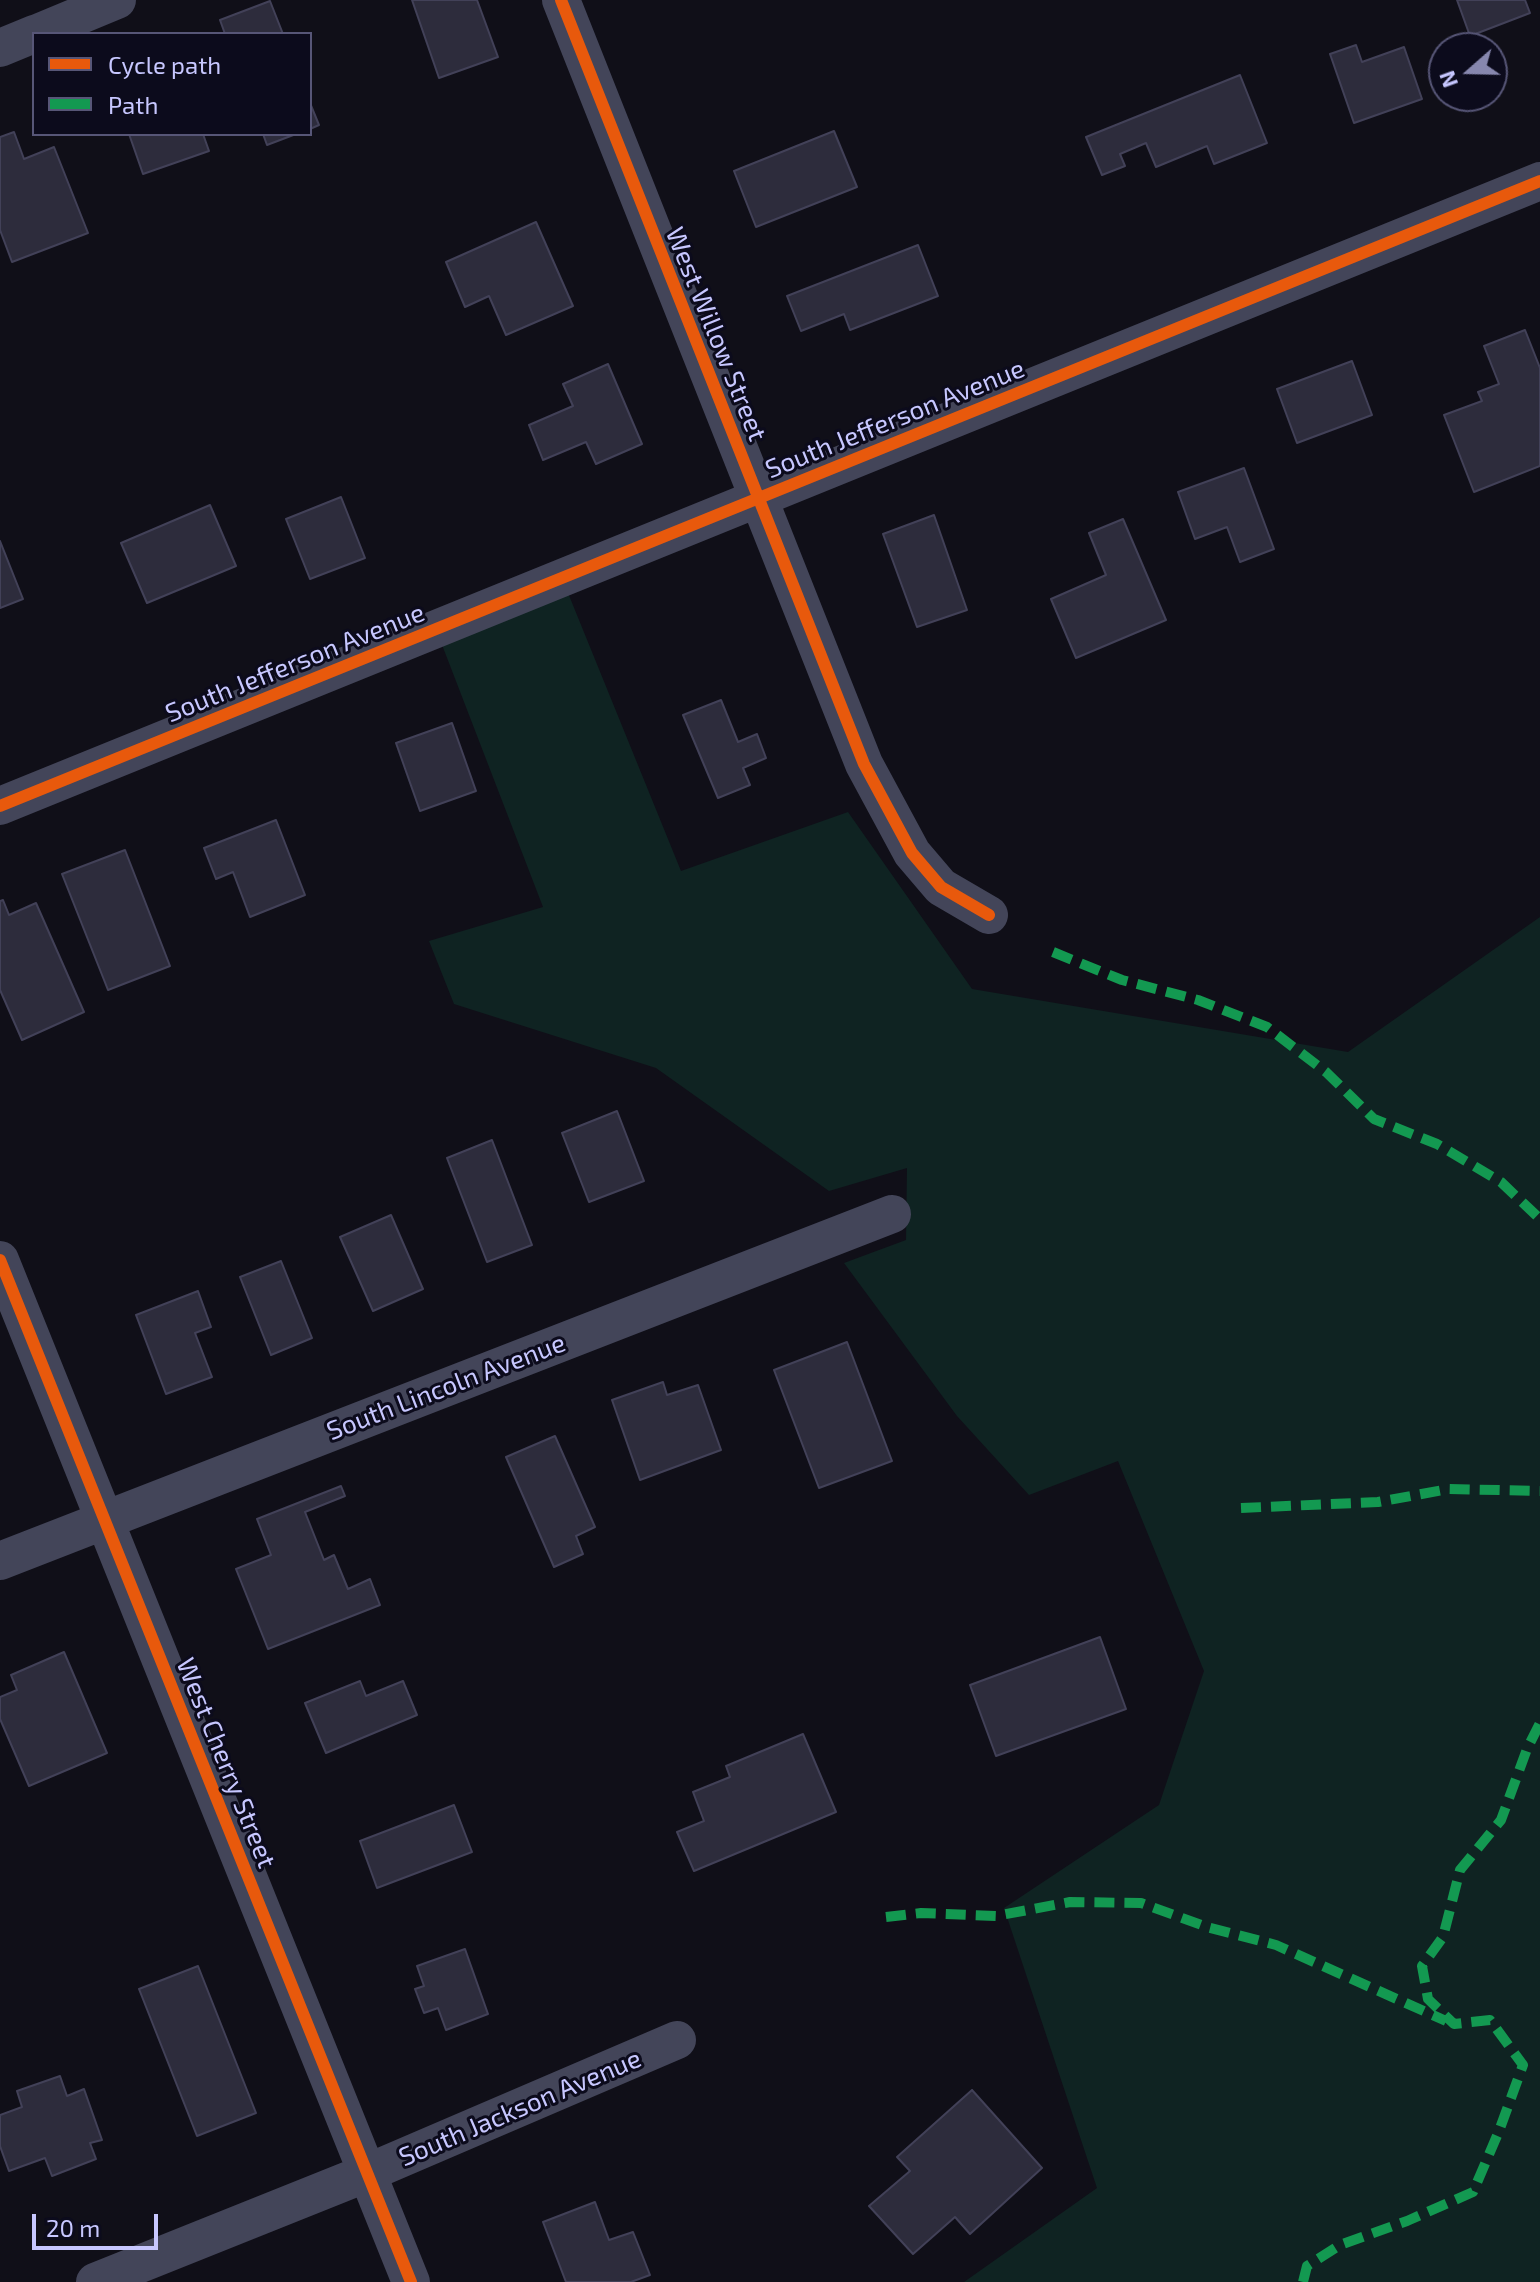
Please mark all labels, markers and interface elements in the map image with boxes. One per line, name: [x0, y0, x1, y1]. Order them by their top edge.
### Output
legend: [32, 32, 312, 136]
north arrow: [1428, 32, 1508, 112]
text: Cycle path: [108, 50, 221, 79]
text: N: [1432, 68, 1462, 91]
text: Path: [108, 90, 158, 119]
street label: West Willow Street: [659, 223, 773, 445]
street label: South Jefferson Avenue: [761, 353, 1029, 485]
street label: South Jefferson Avenue: [161, 597, 429, 729]
street label: South Lincoln Avenue: [322, 1327, 570, 1447]
street label: West Cherry Street: [170, 1653, 282, 1873]
street label: South Jackson Avenue: [394, 2043, 646, 2173]
scale bar: [36, 2198, 162, 2248]
text: 20 m: [46, 2213, 100, 2242]

